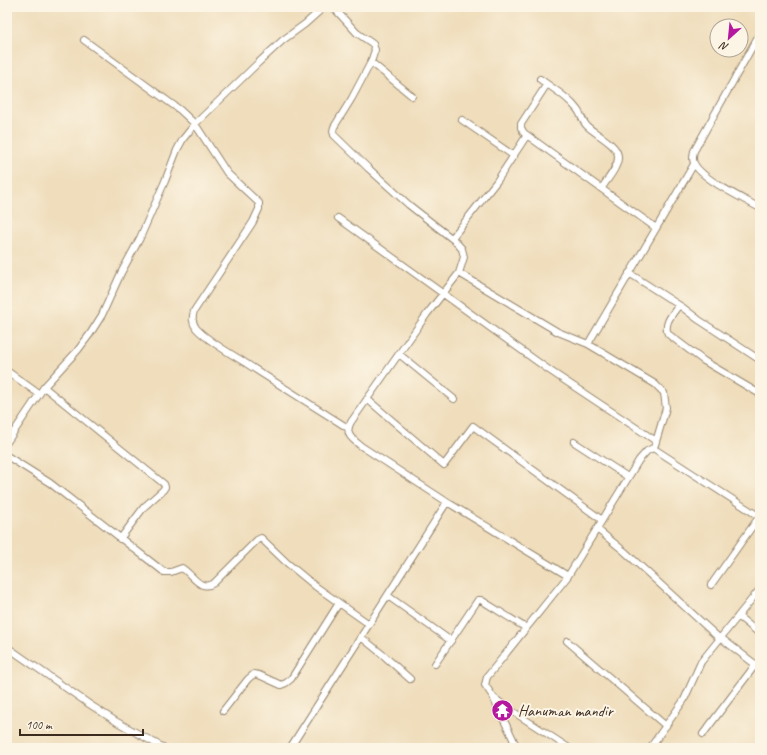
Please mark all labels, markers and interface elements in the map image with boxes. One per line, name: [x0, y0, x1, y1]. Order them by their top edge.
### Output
north arrow: [709, 18, 749, 58]
text: N: [716, 38, 731, 55]
temple icon: Hanuman mandir: [490, 697, 516, 723]
place label: Hanuman mandir: [518, 701, 615, 721]
scale bar: [20, 711, 143, 737]
text: 100 m: [26, 717, 53, 733]

